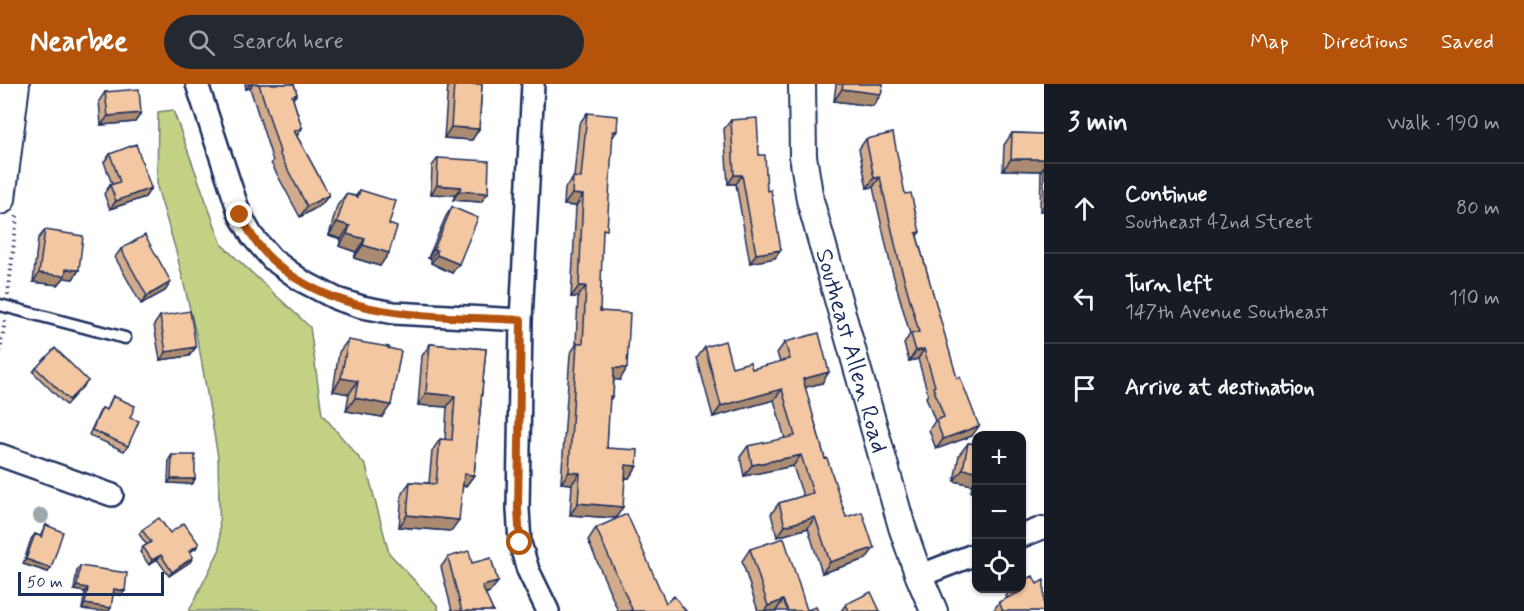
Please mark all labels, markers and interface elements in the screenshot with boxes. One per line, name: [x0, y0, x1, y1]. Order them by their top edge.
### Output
search box: [164, 15, 584, 69]
text: Nearbee: [30, 24, 128, 61]
icon: search: [185, 26, 218, 59]
text: Search here: [233, 28, 344, 56]
text: Map: [1250, 28, 1289, 56]
text: Directions: [1322, 28, 1408, 56]
text: Saved: [1441, 28, 1494, 56]
text: 3 min: [1068, 106, 1128, 140]
text: Walk · 190 m: [1387, 110, 1500, 137]
text: Continue: [1125, 181, 1207, 209]
icon: ahead: [1068, 192, 1101, 225]
text: 80 m: [1456, 195, 1500, 222]
route end: [226, 201, 252, 227]
text: Southeast 42nd Street: [1125, 209, 1313, 236]
street label: Southeast Allen Road: [807, 245, 894, 457]
text: Turn left: [1125, 271, 1213, 299]
icon: left: [1068, 282, 1101, 315]
text: 110 m: [1449, 285, 1500, 312]
text: 147th Avenue Southeast: [1125, 299, 1328, 326]
icon: arrive: [1068, 372, 1101, 405]
text: Arrive at destination: [1125, 374, 1315, 402]
map controls: [972, 431, 1026, 593]
button: +: [972, 431, 1026, 485]
button: −: [972, 485, 1026, 539]
route start: [506, 529, 532, 555]
button: locate: [972, 539, 1026, 593]
scale bar: [18, 569, 164, 596]
text: 50 m: [27, 572, 63, 593]

